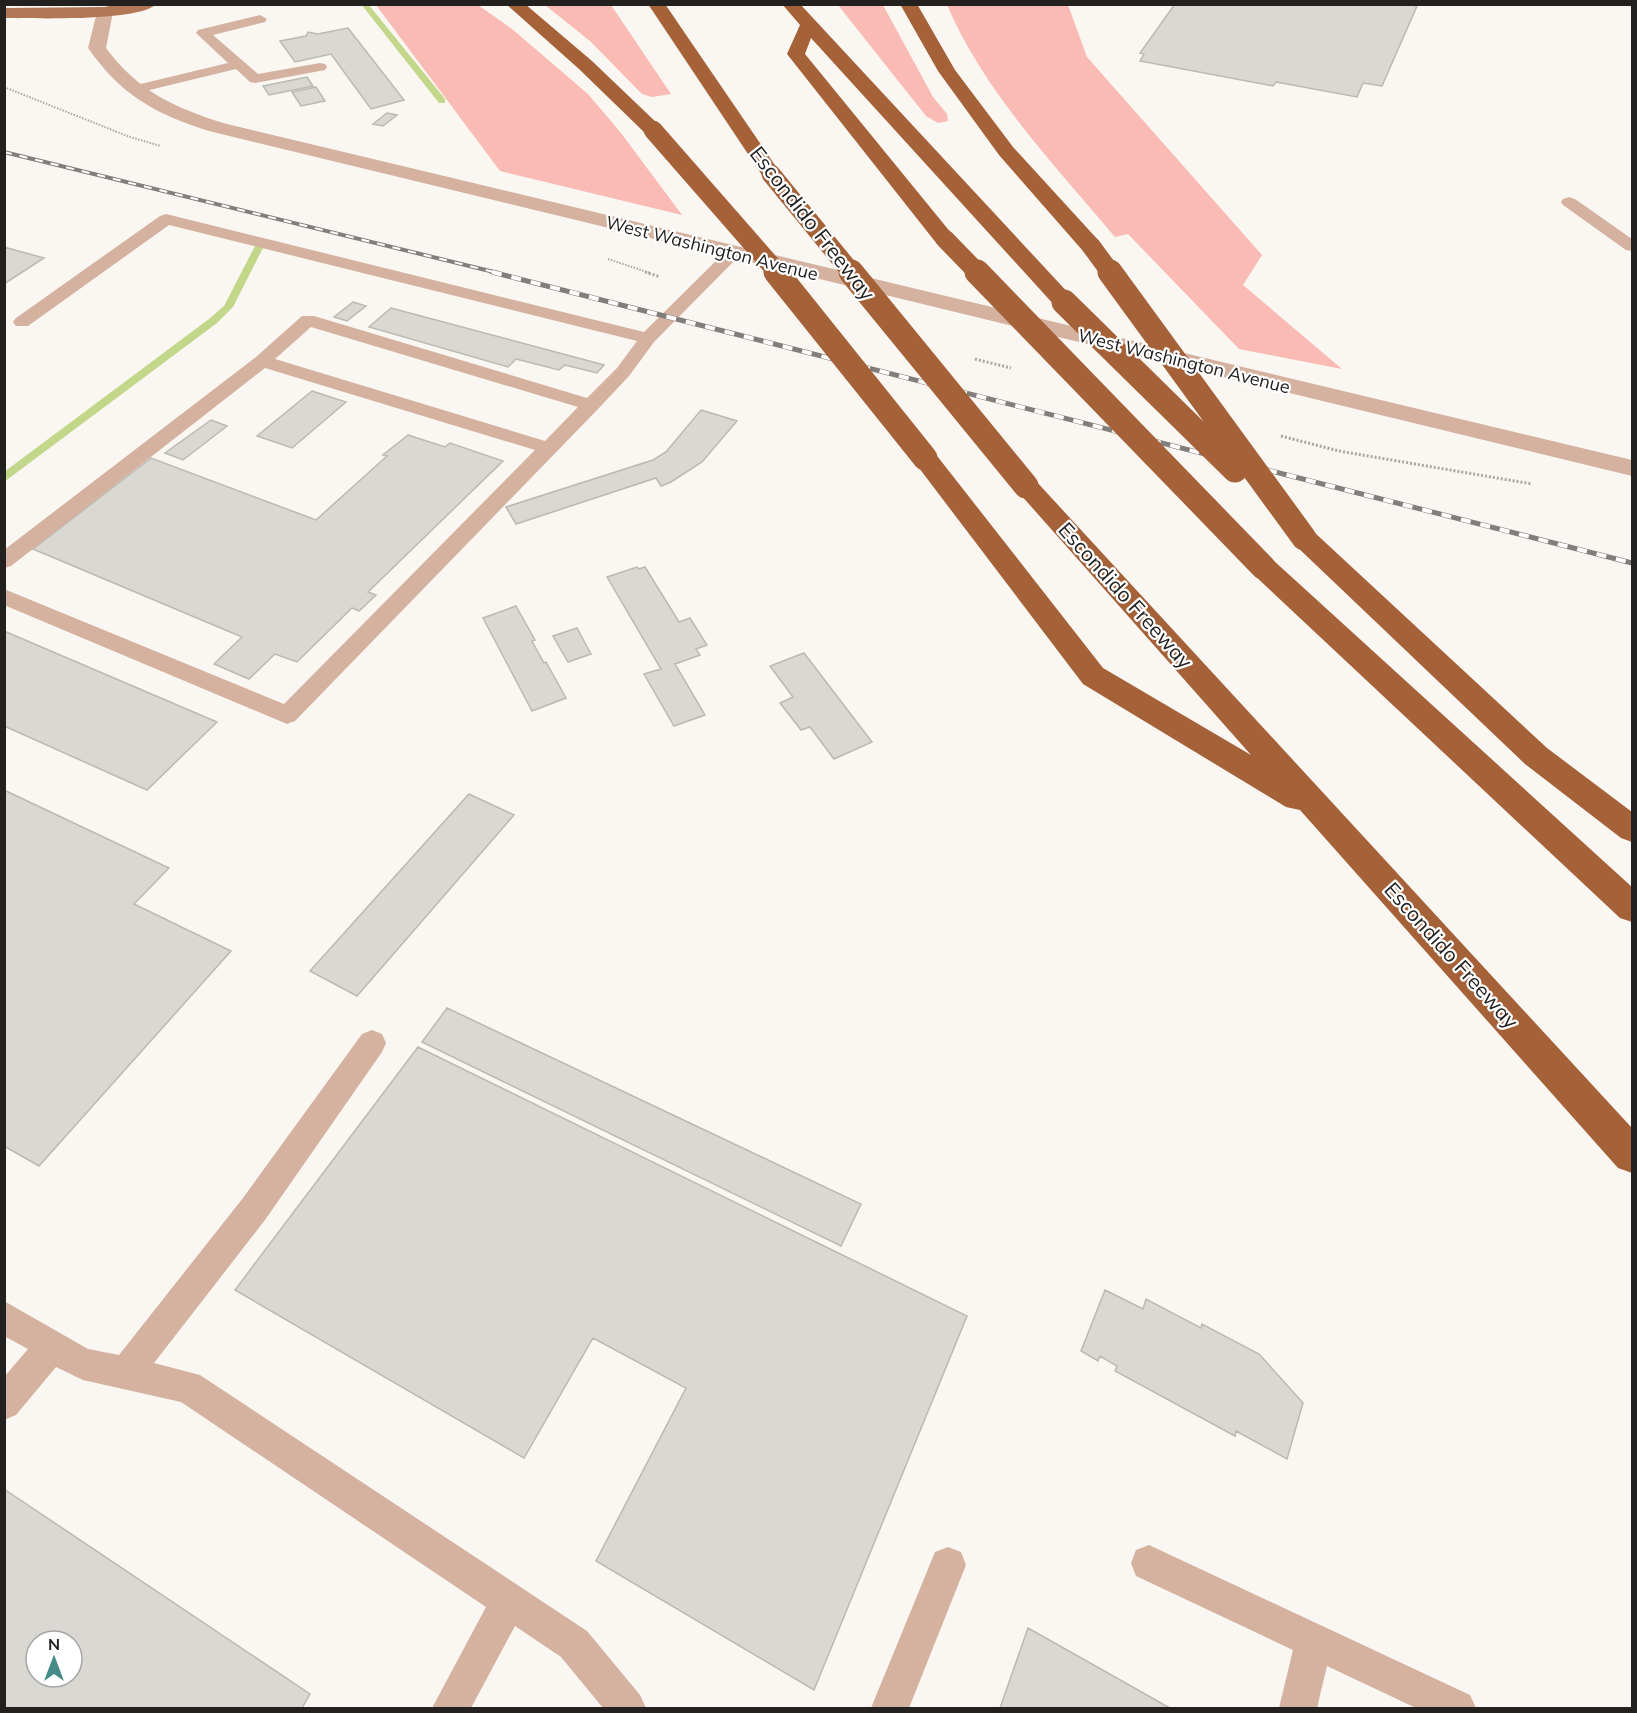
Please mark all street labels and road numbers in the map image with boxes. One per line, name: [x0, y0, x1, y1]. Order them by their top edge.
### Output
street label: Escondido Freeway: [745, 141, 881, 305]
street label: West Washington Avenue: [603, 210, 821, 286]
street label: West Washington Avenue: [1075, 323, 1293, 399]
street label: Escondido Freeway: [1053, 516, 1199, 674]
street label: Escondido Freeway: [1379, 876, 1525, 1034]

